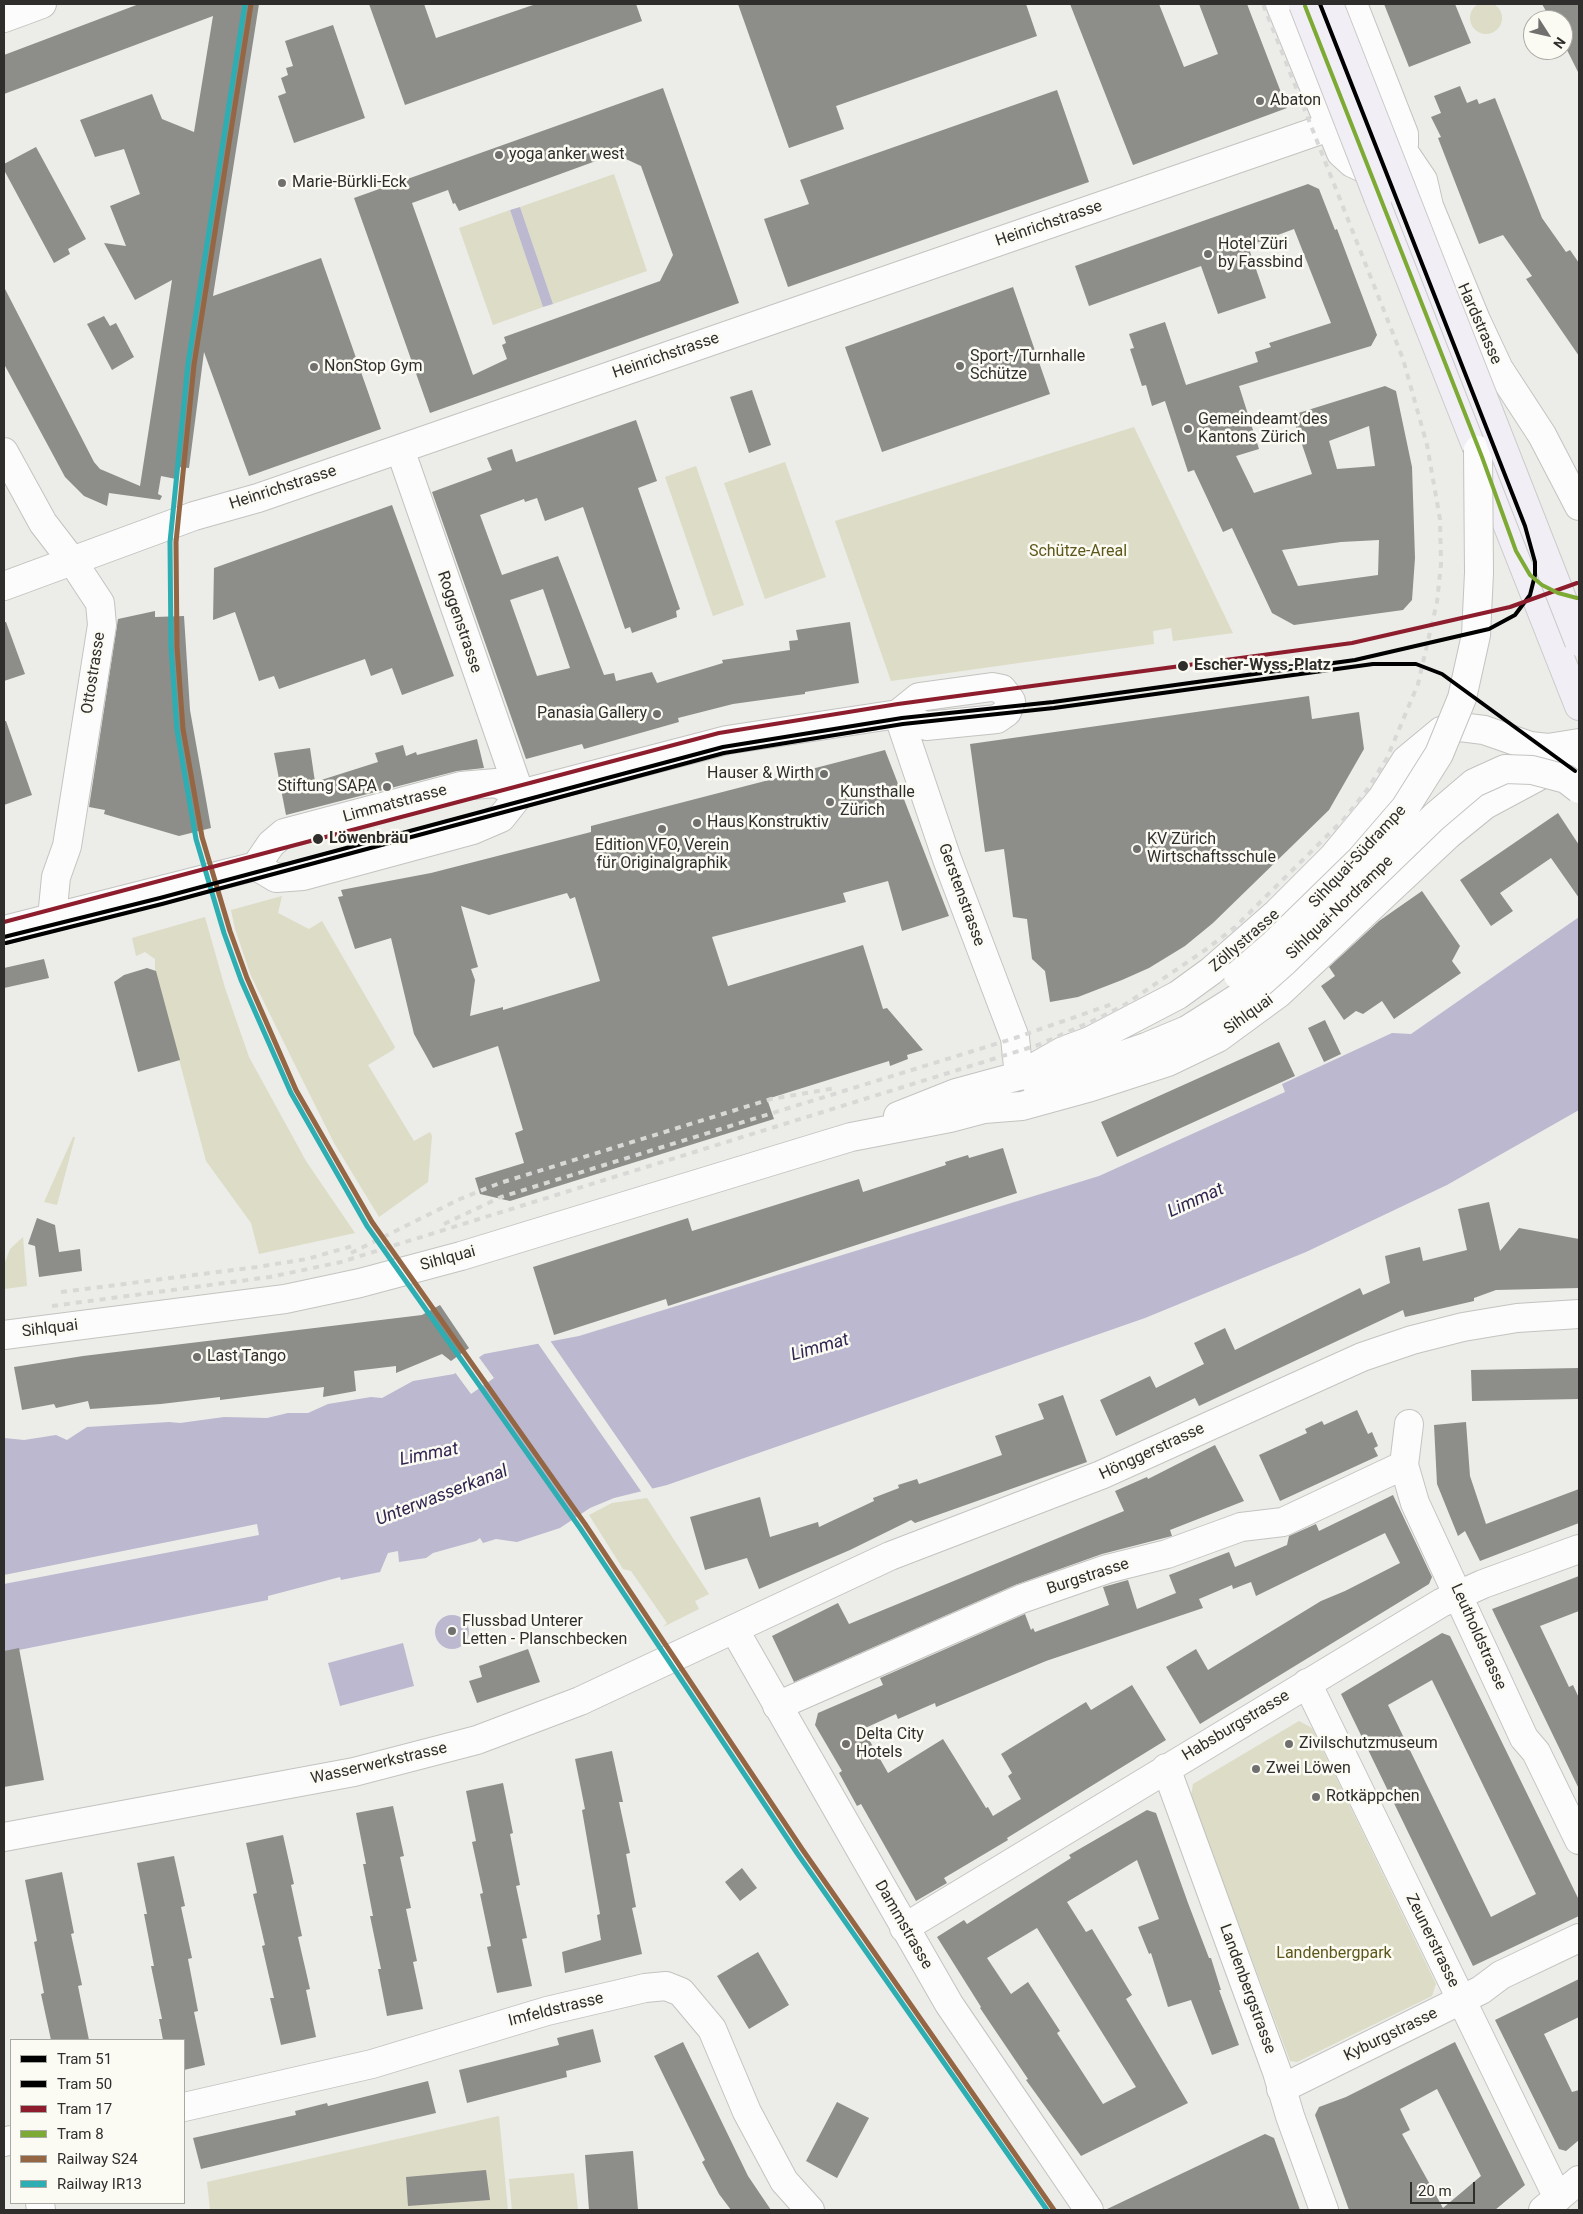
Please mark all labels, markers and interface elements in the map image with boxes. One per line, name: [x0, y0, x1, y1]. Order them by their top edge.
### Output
north arrow: [1523, 10, 1573, 60]
text: N: [1550, 34, 1569, 52]
place label: Abaton: [1270, 91, 1321, 111]
marker: Abaton: [1254, 95, 1266, 107]
place label: yoga anker west: [509, 145, 625, 165]
marker: yoga anker west: [493, 149, 505, 161]
place label: Marie-Bürkli-Eck: [292, 173, 407, 193]
marker: Marie-Bürkli-Eck: [276, 177, 288, 189]
street label: Heinrichstrasse: [993, 197, 1105, 251]
place label: Hotel Züri by Fassbind: [1218, 235, 1303, 273]
marker: Hotel Züri by Fassbind: [1202, 248, 1214, 260]
street label: Hardstrasse: [1453, 280, 1505, 368]
street label: Heinrichstrasse: [610, 329, 722, 383]
place label: Sport-/Turnhalle Schütze: [970, 347, 1085, 385]
place label: NonStop Gym: [324, 357, 423, 377]
marker: Sport-/Turnhalle Schütze: [954, 360, 966, 372]
marker: NonStop Gym: [308, 361, 320, 373]
place label: Gemeindeamt des Kantons Zürich: [1198, 410, 1328, 448]
marker: Gemeindeamt des Kantons Zürich: [1182, 423, 1194, 435]
street label: Heinrichstrasse: [227, 462, 339, 514]
park label: Schütze-Areal: [1029, 542, 1127, 562]
street label: Roggenstrasse: [433, 568, 485, 676]
street label: Ottostrasse: [78, 631, 110, 715]
place label: Escher-Wyss-Platz: [1194, 656, 1331, 676]
marker: Escher-Wyss-Platz: [1176, 659, 1190, 673]
place label: Panasia Gallery: [537, 704, 647, 724]
marker: Panasia Gallery: [651, 708, 663, 720]
place label: Hauser & Wirth: [707, 764, 814, 784]
marker: Hauser & Wirth: [818, 768, 830, 780]
place label: Stiftung SAPA: [278, 777, 377, 797]
street label: Limmatstrasse: [341, 781, 449, 827]
marker: Stiftung SAPA: [381, 781, 393, 793]
place label: Kunsthalle Zürich: [840, 783, 915, 821]
marker: Kunsthalle Zürich: [824, 796, 836, 808]
street label: Sihlquai-Südrampe: [1305, 802, 1411, 912]
place label: Haus Konstruktiv: [707, 813, 829, 833]
marker: Haus Konstruktiv: [691, 817, 703, 829]
marker: Edition VFO, Verein für Originalgraphik: [656, 823, 668, 835]
place label: Löwenbräu: [329, 829, 408, 849]
place label: KV Zürich Wirtschaftsschule: [1147, 830, 1276, 868]
marker: Löwenbräu: [311, 832, 325, 846]
place label: Edition VFO, Verein für Originalgraphik: [595, 836, 729, 874]
street label: Gerstenstrasse: [934, 841, 988, 949]
marker: KV Zürich Wirtschaftsschule: [1131, 843, 1143, 855]
street label: Sihlquai-Nordrampe: [1283, 852, 1397, 964]
street label: Zöllystrasse: [1206, 905, 1284, 977]
street label: Sihlquai: [1220, 991, 1278, 1039]
water label: Limmat: [1164, 1179, 1228, 1223]
street label: Sihlquai: [418, 1242, 478, 1276]
street label: Sihlquai: [21, 1316, 79, 1342]
water label: Limmat: [788, 1329, 852, 1367]
place label: Last Tango: [207, 1347, 286, 1367]
marker: Last Tango: [191, 1351, 203, 1363]
street label: Hönggerstrasse: [1096, 1419, 1208, 1485]
water label: Limmat: [398, 1439, 460, 1471]
water label: Unterwasserkanal: [373, 1461, 511, 1531]
street label: Burgstrasse: [1044, 1555, 1132, 1599]
street label: Leutholdstrasse: [1446, 1581, 1510, 1693]
place label: Flussbad Unterer Letten - Planschbecken: [462, 1612, 627, 1650]
marker: Flussbad Unterer Letten - Planschbecken: [446, 1625, 458, 1637]
street label: Habsburgstrasse: [1179, 1686, 1293, 1766]
place label: Delta City Hotels: [856, 1725, 924, 1763]
place label: Zivilschutzmuseum: [1299, 1734, 1438, 1754]
marker: Delta City Hotels: [840, 1738, 852, 1750]
marker: Zivilschutzmuseum: [1283, 1738, 1295, 1750]
street label: Wasserwerkstrasse: [309, 1739, 449, 1789]
place label: Zwei Löwen: [1266, 1759, 1351, 1779]
marker: Zwei Löwen: [1250, 1763, 1262, 1775]
place label: Rotkäppchen: [1326, 1787, 1420, 1807]
marker: Rotkäppchen: [1310, 1791, 1322, 1803]
street label: Dammstrasse: [870, 1877, 936, 1973]
street label: Zeunerstrasse: [1401, 1891, 1463, 1991]
street label: Landenbergstrasse: [1215, 1922, 1279, 2056]
park label: Landenbergpark: [1276, 1944, 1392, 1964]
street label: Imfeldstrasse: [506, 1989, 606, 2031]
street label: Kyburgstrasse: [1341, 2004, 1441, 2066]
legend: [10, 2039, 185, 2204]
text: Tram 51: [57, 2050, 112, 2068]
text: Tram 50: [57, 2075, 112, 2093]
text: Tram 17: [57, 2100, 112, 2118]
text: Tram 8: [57, 2125, 104, 2143]
text: Railway S24: [57, 2150, 138, 2168]
scale bar: [1413, 2172, 1478, 2204]
text: Railway IR13: [57, 2175, 142, 2193]
text: 20 m: [1418, 2182, 1452, 2200]

